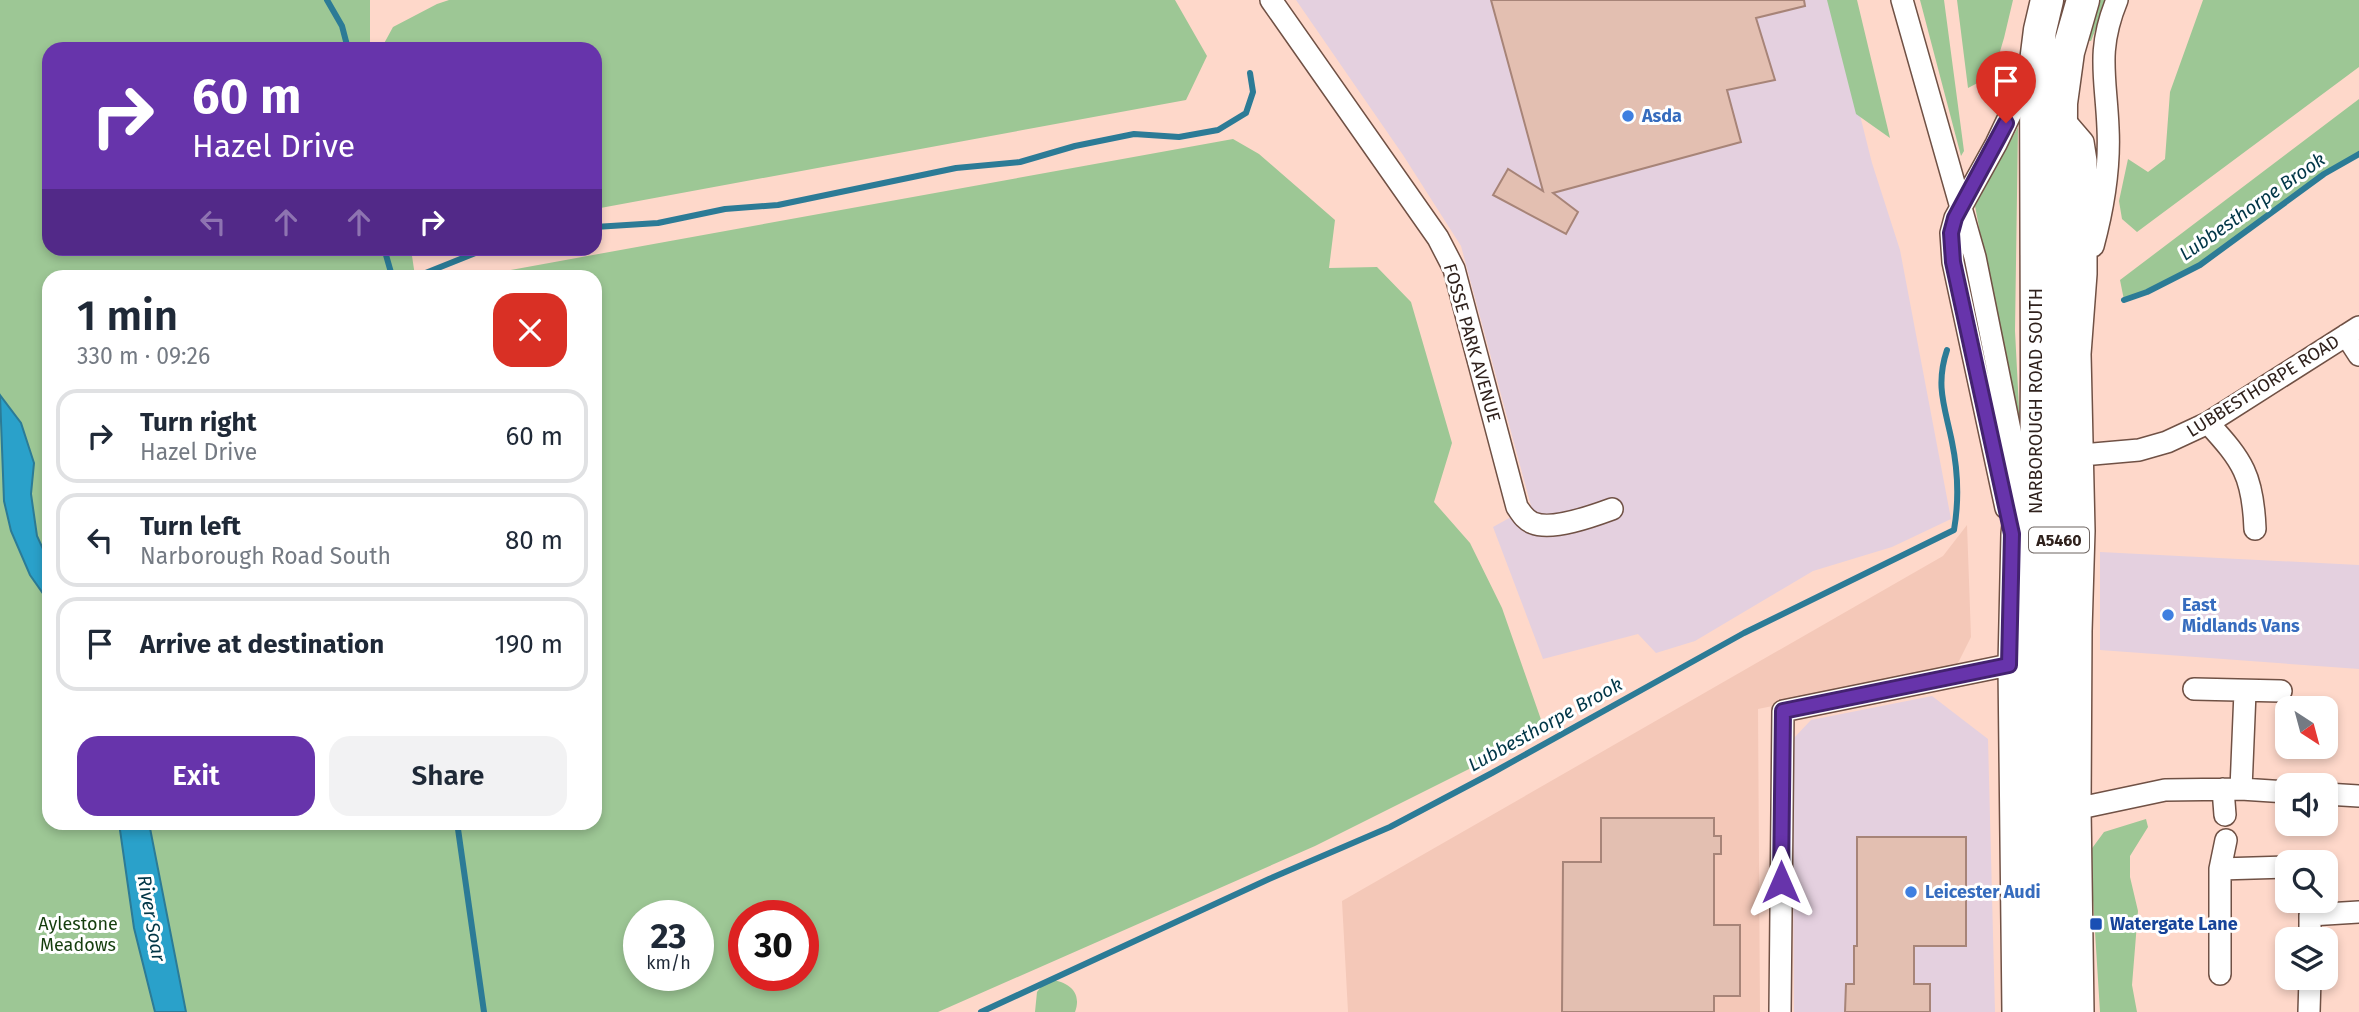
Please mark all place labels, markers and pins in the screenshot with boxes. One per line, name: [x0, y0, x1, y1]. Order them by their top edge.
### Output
pin: [1976, 51, 2036, 123]
place label: Asda: [1641, 105, 1682, 127]
marker: Asda: [1620, 108, 1636, 124]
place label: East Midlands Vans: [2182, 594, 2300, 637]
marker: East Midlands Vans: [2160, 607, 2176, 623]
place label: Leicester Audi: [1925, 881, 2041, 903]
marker: Leicester Audi: [1903, 884, 1919, 900]
place label: Watergate Lane: [2110, 913, 2238, 935]
marker: Watergate Lane: [2088, 916, 2104, 932]

